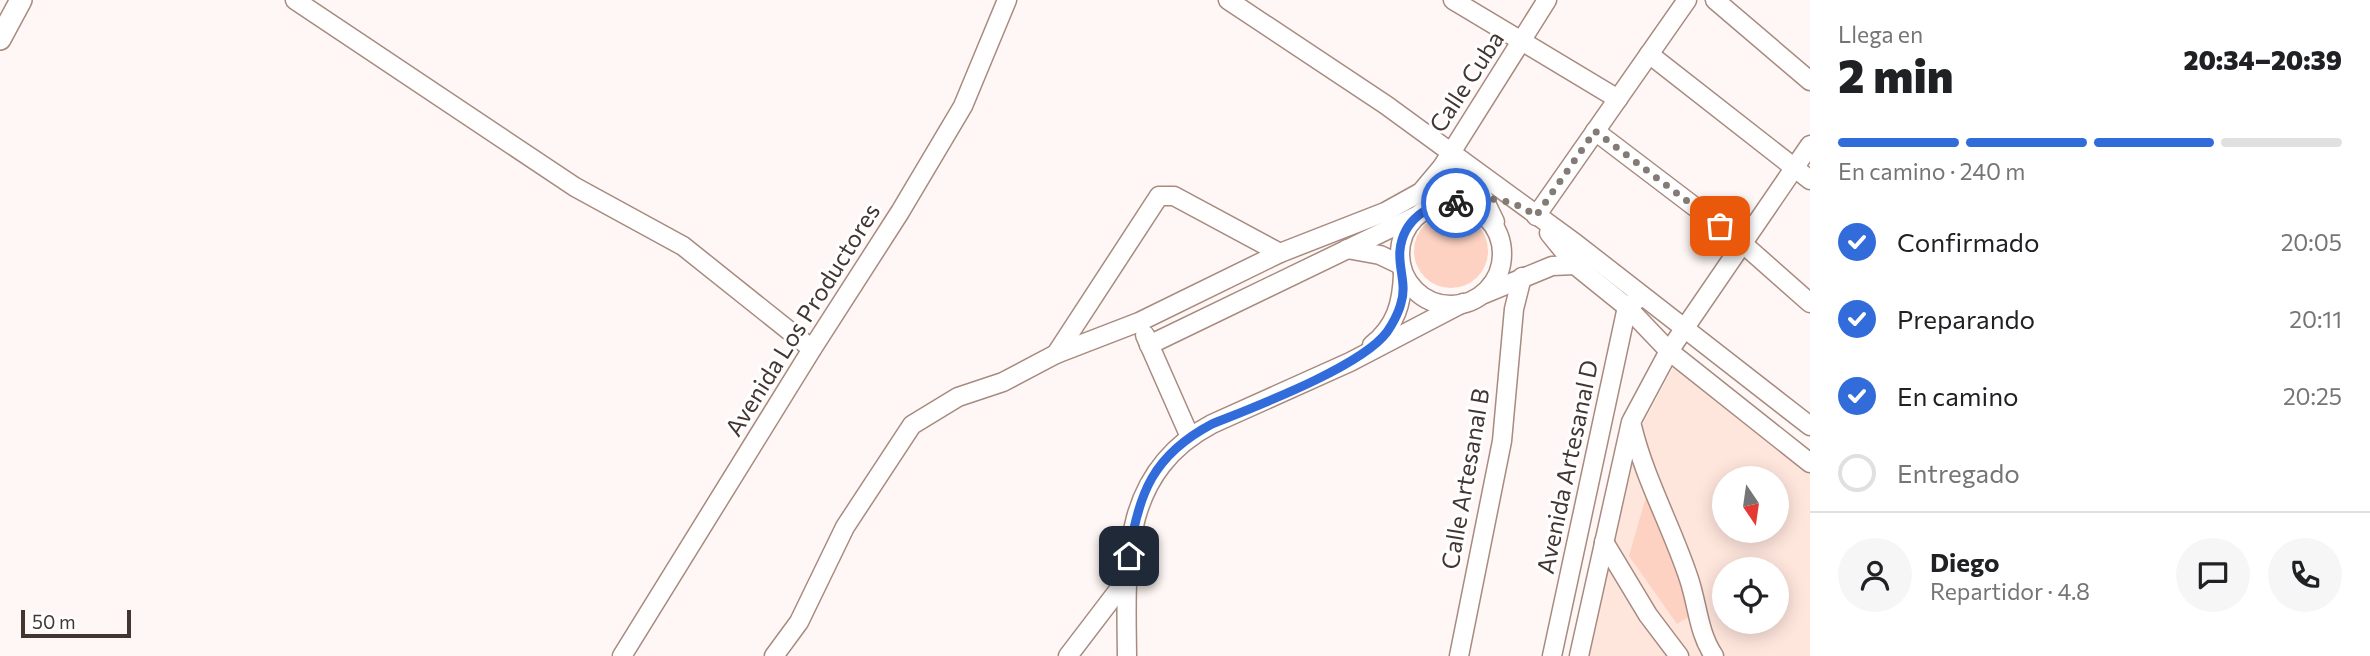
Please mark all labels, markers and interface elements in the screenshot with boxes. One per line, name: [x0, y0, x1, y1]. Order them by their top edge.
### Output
text: Llega en: [1838, 20, 1923, 48]
street label: Calle Cuba: [1422, 25, 1509, 137]
text: 20:34–20:39: [2184, 44, 2342, 75]
text: 2 min: [1838, 46, 1954, 102]
text: En camino · 240 m: [1838, 157, 2025, 185]
courier: [1421, 168, 1491, 238]
icon: bike: [1437, 184, 1475, 222]
pin: [1690, 196, 1750, 256]
street label: Avenida Los Productores: [718, 197, 885, 441]
icon: bag: [1701, 207, 1739, 245]
icon: check: [1838, 223, 1876, 261]
text: Confirmado: [1897, 226, 2039, 257]
text: 20:05: [2281, 228, 2342, 256]
icon: check: [1838, 300, 1876, 338]
text: Preparando: [1897, 303, 2035, 334]
text: 20:11: [2289, 305, 2342, 333]
street label: Avenida Artesanal D: [1530, 357, 1603, 576]
icon: check: [1838, 377, 1876, 415]
text: En camino: [1897, 380, 2019, 411]
text: 20:25: [2283, 382, 2342, 410]
street label: Calle Artesanal B: [1434, 386, 1495, 571]
text: Entregado: [1897, 457, 2020, 488]
north arrow: [1712, 466, 1788, 542]
map controls: [1712, 466, 1789, 634]
pin: [1099, 526, 1159, 586]
icon: home: [1110, 537, 1148, 575]
button: person: [1838, 538, 1912, 612]
button: chat: [2176, 538, 2250, 612]
button: phone: [2268, 538, 2342, 612]
text: Diego: [1930, 546, 2000, 577]
button: locate: [1712, 557, 1789, 634]
text: Repartidor · 4.8: [1930, 577, 2090, 605]
scale bar: [21, 607, 131, 639]
text: 50 m: [32, 610, 76, 633]

